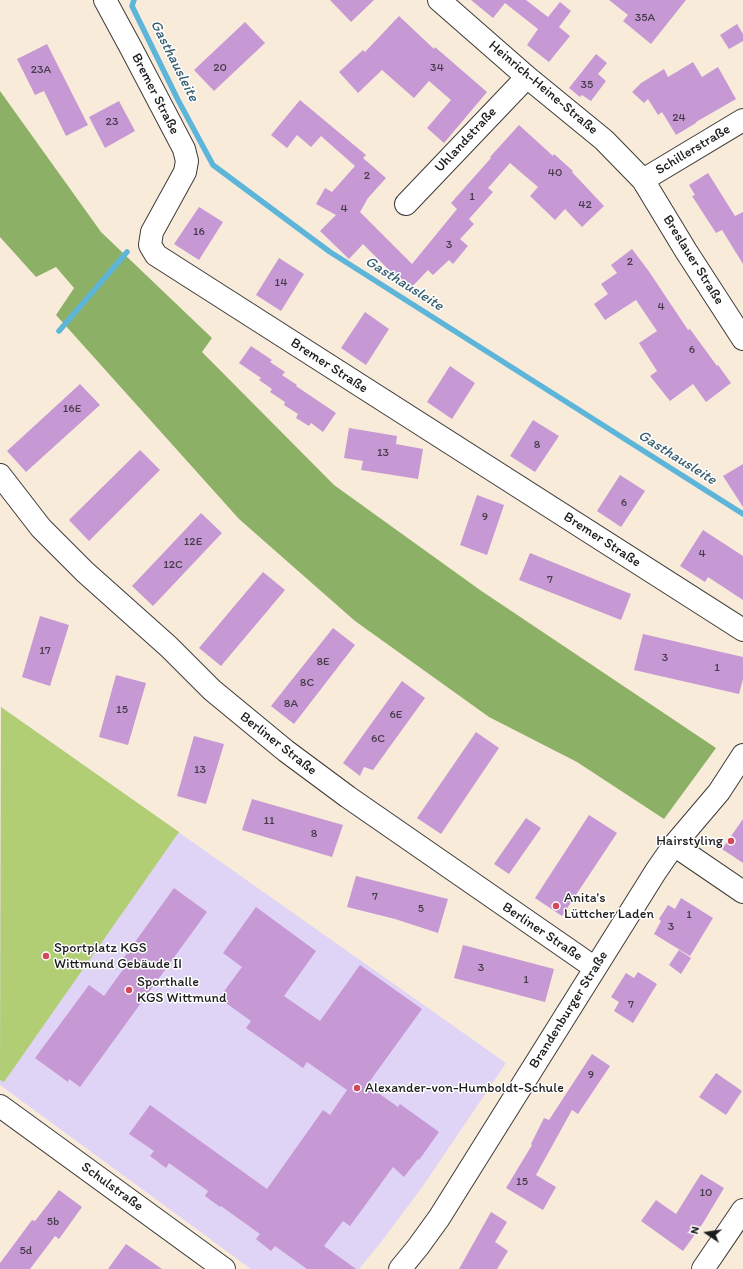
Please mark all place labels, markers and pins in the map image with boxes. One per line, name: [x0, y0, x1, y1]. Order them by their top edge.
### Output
place label: Hairstyling: [656, 833, 723, 849]
marker: Hairstyling: [726, 836, 736, 846]
place label: Anita's Lüttcher Laden: [564, 890, 654, 922]
marker: Anita's Lüttcher Laden: [551, 901, 561, 911]
place label: Sportplatz KGS Wittmund Gebäude II: [54, 940, 182, 972]
marker: Sportplatz KGS Wittmund Gebäude II: [41, 951, 51, 961]
place label: Sporthalle KGS Wittmund: [137, 974, 227, 1006]
marker: Sporthalle KGS Wittmund: [124, 985, 134, 995]
place label: Alexander-von-Humboldt-Schule: [365, 1080, 564, 1096]
marker: Alexander-von-Humboldt-Schule: [352, 1083, 362, 1093]

